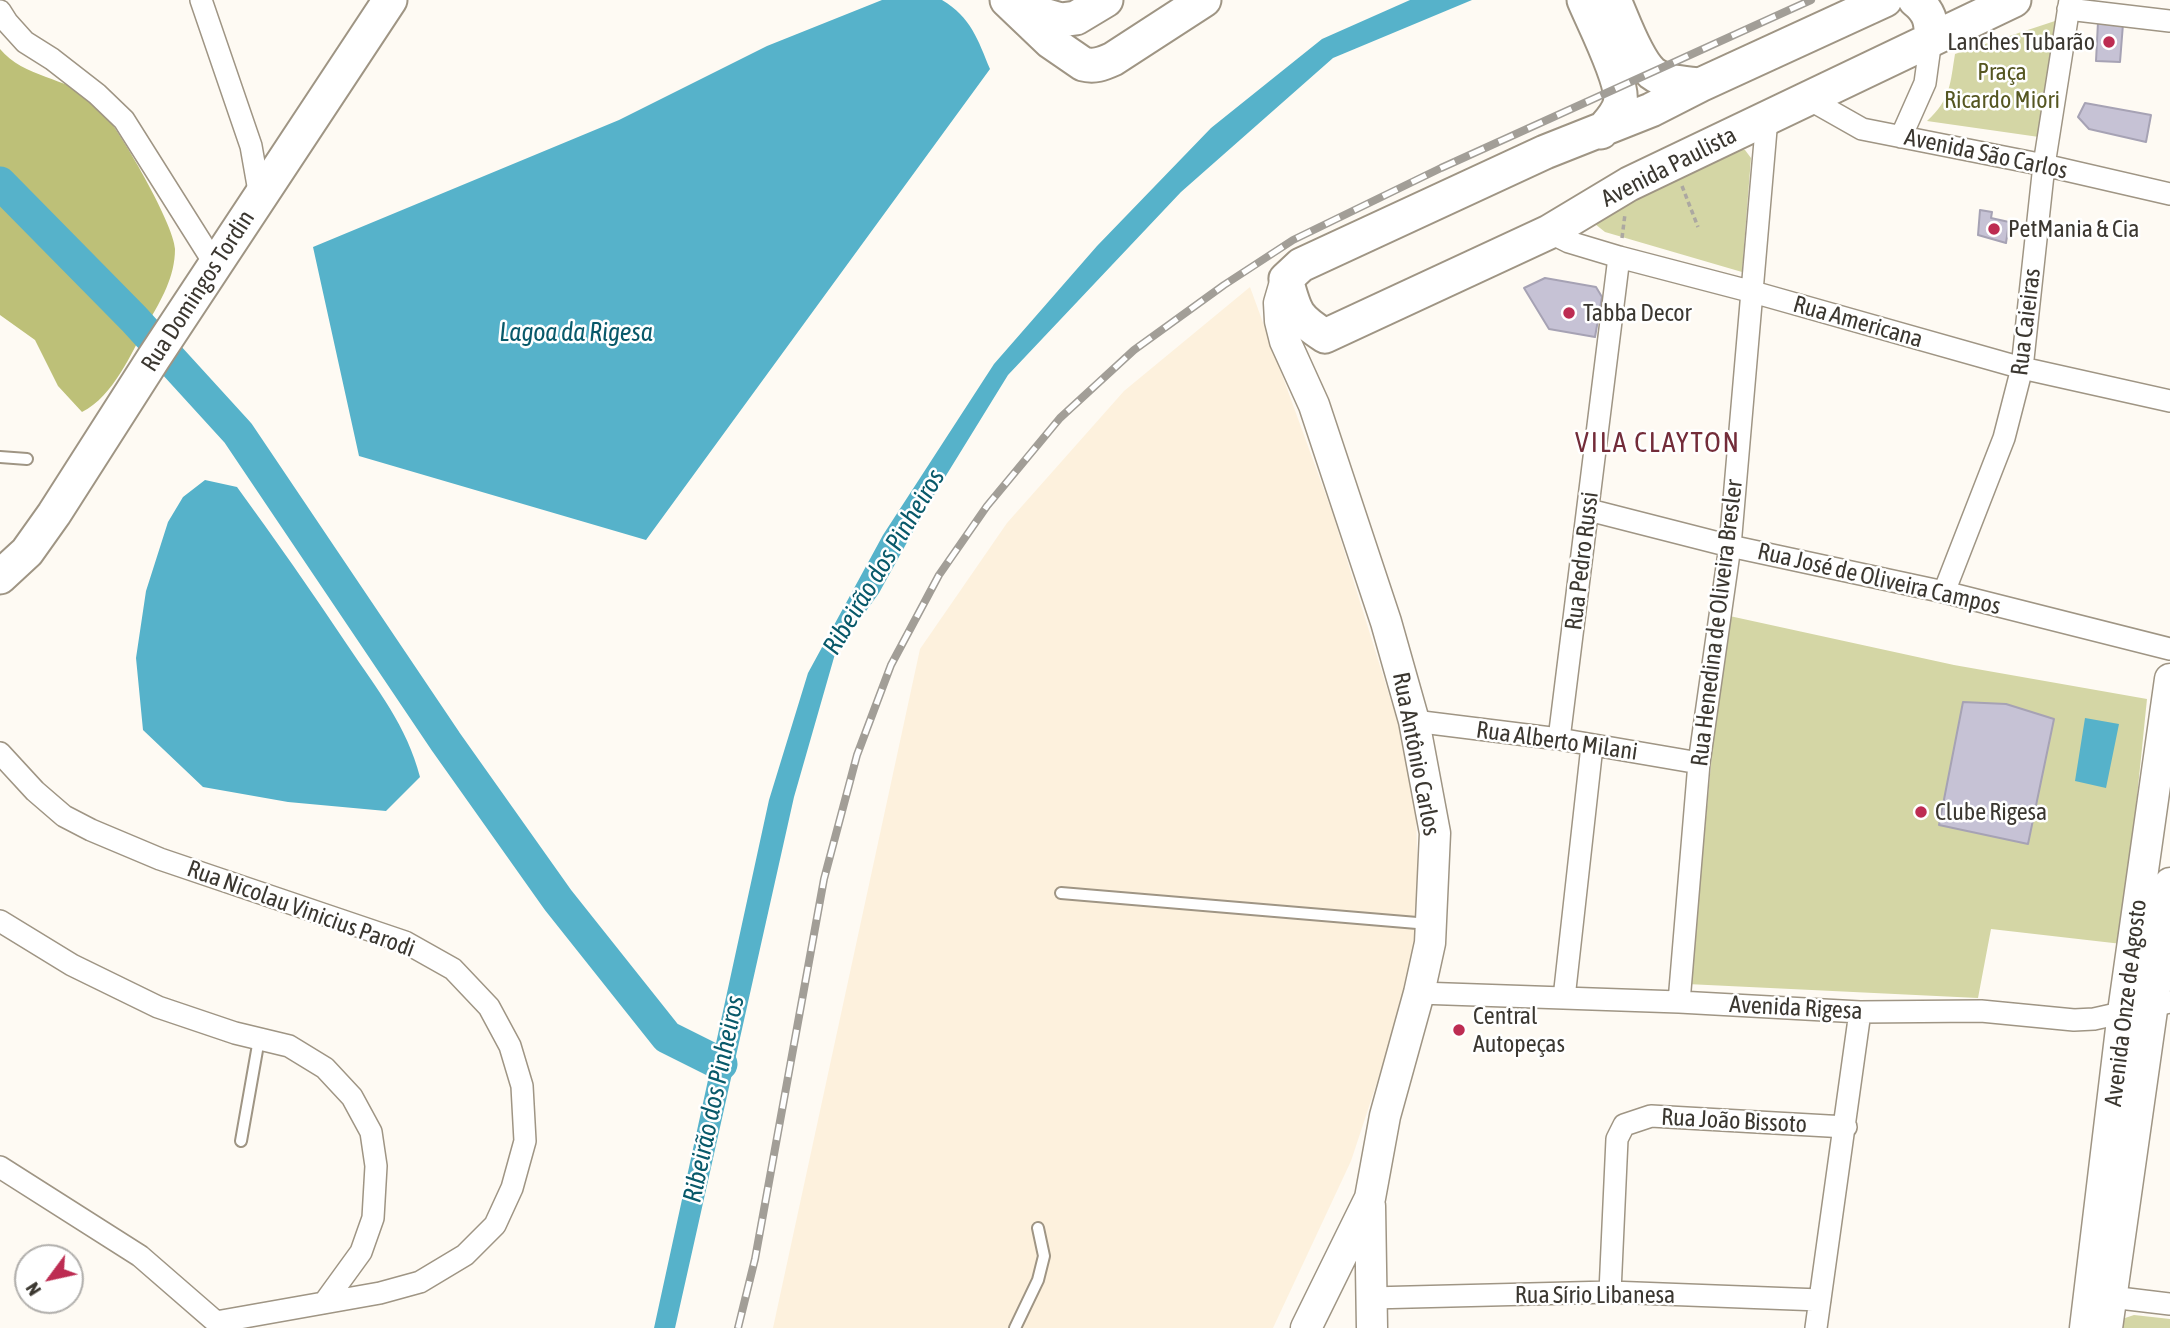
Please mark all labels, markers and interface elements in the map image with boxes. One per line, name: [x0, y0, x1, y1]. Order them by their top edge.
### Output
place label: Lanches Tubarão: [1947, 28, 2095, 56]
marker: Lanches Tubarão: [2101, 34, 2117, 50]
park label: Praça Ricardo Miori: [1944, 58, 2060, 114]
street label: Avenida Paulista: [1597, 121, 1741, 213]
street label: Avenida São Carlos: [1902, 123, 2070, 185]
street label: Rua Domingos Tordin: [135, 205, 261, 377]
place label: PetMania & Cia: [2008, 215, 2139, 243]
marker: PetMania & Cia: [1986, 221, 2002, 237]
street label: Rua Caieiras: [2005, 267, 2047, 377]
street label: Rua Americana: [1790, 290, 1926, 354]
place label: Tabba Decor: [1583, 299, 1692, 327]
marker: Tabba Decor: [1561, 305, 1577, 321]
water label: Lagoa da Rigesa: [499, 317, 653, 349]
district label: VILA CLAYTON: [1576, 426, 1740, 460]
water label: Ribeirão dos Pinheiros: [816, 464, 952, 660]
street label: Rua Henedina de Oliveira Bresler: [1685, 478, 1749, 768]
street label: Rua Pedro Russi: [1559, 490, 1605, 632]
street label: Rua José de Oliveira Campos: [1755, 537, 2003, 621]
street label: Rua Antônio Carlos: [1386, 670, 1446, 838]
street label: Rua Alberto Milani: [1474, 715, 1640, 767]
place label: Clube Rigesa: [1935, 798, 2047, 826]
marker: Clube Rigesa: [1913, 804, 1929, 820]
street label: Rua Nicolau Vinicius Parodi: [183, 854, 419, 964]
street label: Avenida Onze de Agosto: [2099, 898, 2153, 1108]
street label: Avenida Rigesa: [1729, 990, 1863, 1026]
water label: Ribeirão dos Pinheiros: [677, 993, 751, 1205]
place label: Central Autopeças: [1473, 1002, 1565, 1058]
marker: Central Autopeças: [1451, 1022, 1467, 1038]
street label: Rua João Bissoto: [1660, 1103, 1808, 1139]
north arrow: [14, 1244, 84, 1314]
text: N: [21, 1279, 45, 1300]
street label: Rua Sírio Libanesa: [1515, 1281, 1675, 1309]

